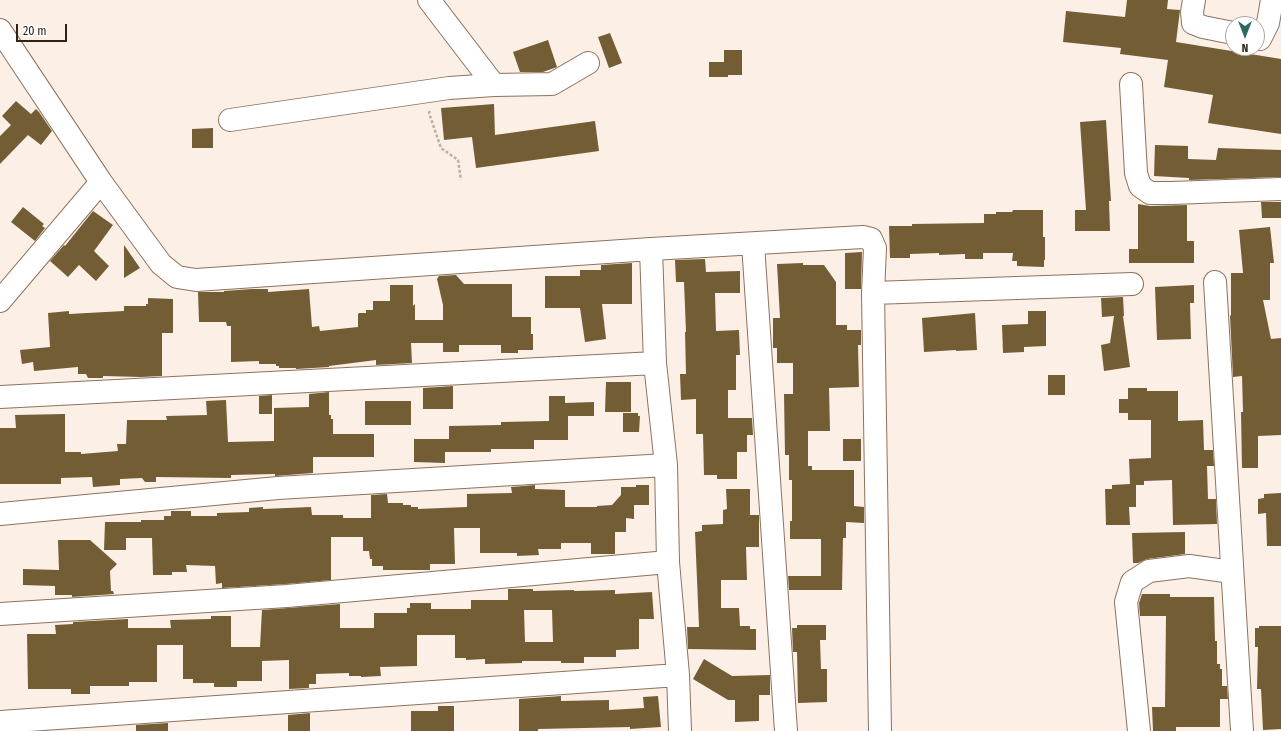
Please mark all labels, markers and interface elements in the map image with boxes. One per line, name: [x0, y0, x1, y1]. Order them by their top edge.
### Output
scale bar: [18, 16, 69, 42]
north arrow: [1225, 16, 1265, 56]
text: 20 m: [23, 24, 47, 38]
text: N: [1242, 41, 1248, 54]

